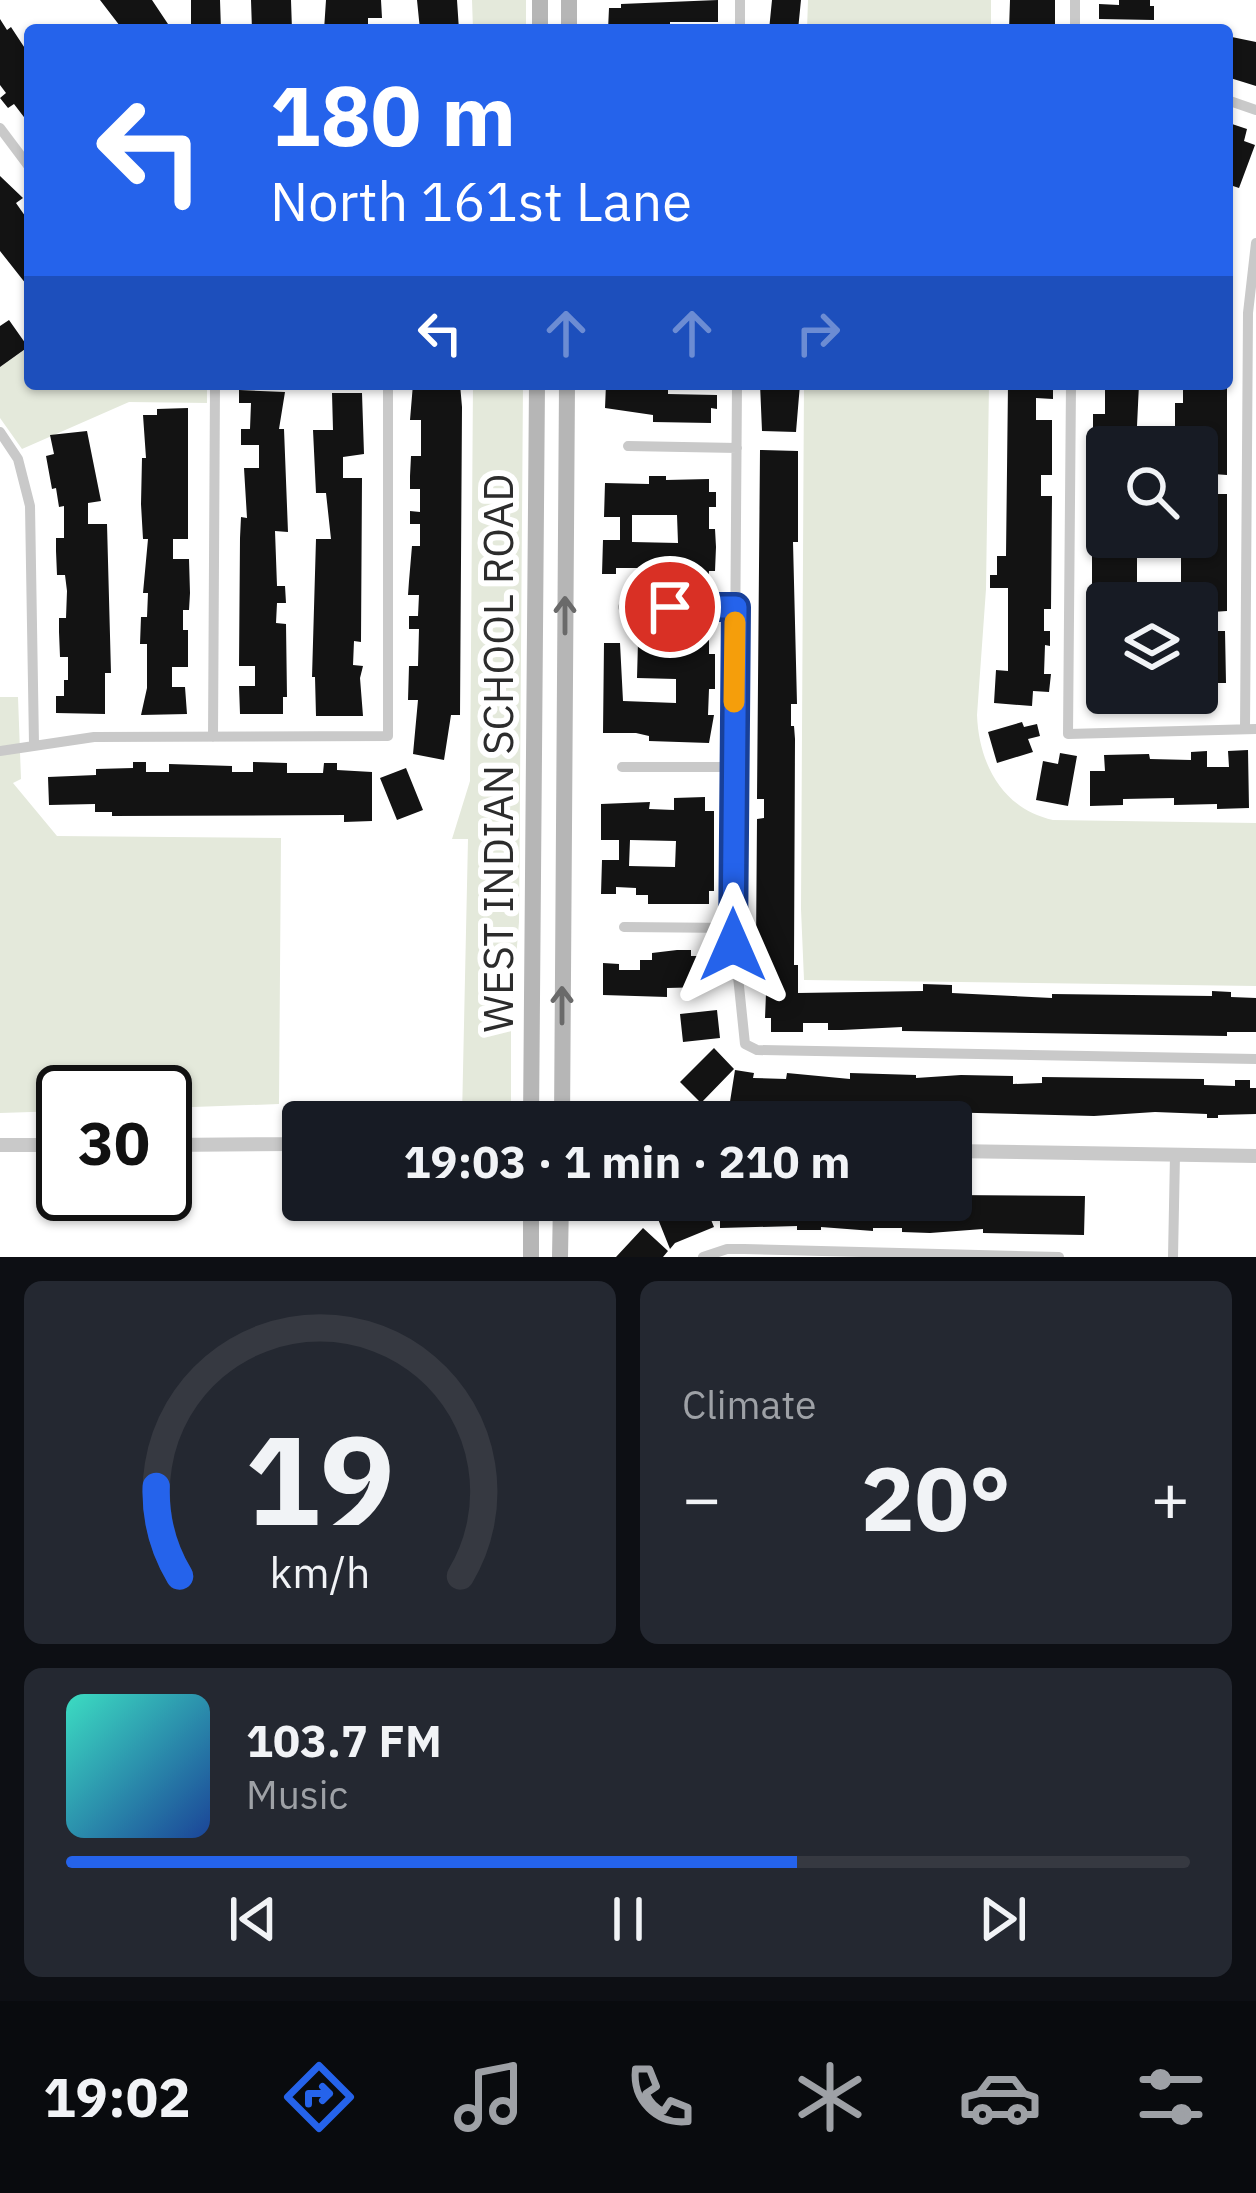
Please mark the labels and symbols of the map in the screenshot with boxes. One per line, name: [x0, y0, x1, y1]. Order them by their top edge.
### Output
street label: WEST INDIAN SCHOOL ROAD: [470, 474, 525, 1032]
pin: [619, 556, 721, 658]
one-way arrow: [554, 596, 576, 635]
position arrow: [670, 882, 796, 1008]
one-way arrow: [551, 986, 573, 1025]
speed limit sign: 30: [36, 1065, 192, 1221]

